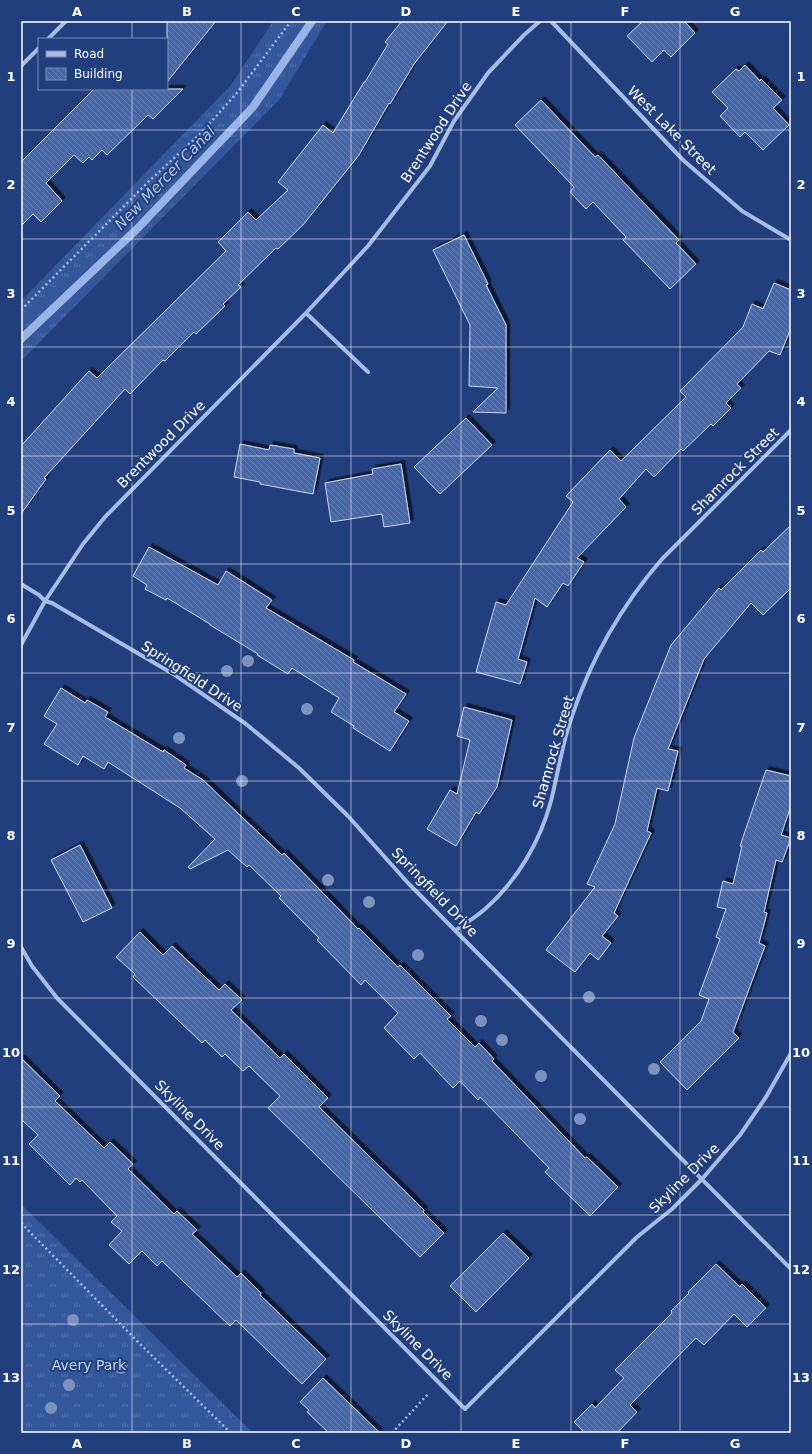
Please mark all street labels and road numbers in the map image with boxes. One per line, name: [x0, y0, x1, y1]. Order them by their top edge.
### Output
street label: Brentwood Drive: [397, 78, 475, 186]
street label: West Lake Street: [624, 82, 720, 178]
street label: Brentwood Drive: [114, 397, 208, 491]
street label: Shamrock Street: [688, 424, 782, 518]
street label: Springfield Drive: [139, 637, 245, 715]
street label: Shamrock Street: [529, 693, 577, 810]
street label: Springfield Drive: [389, 844, 481, 940]
street label: Skyline Drive: [152, 1077, 228, 1153]
street label: Skyline Drive: [646, 1140, 722, 1216]
street label: Skyline Drive: [380, 1307, 456, 1383]

